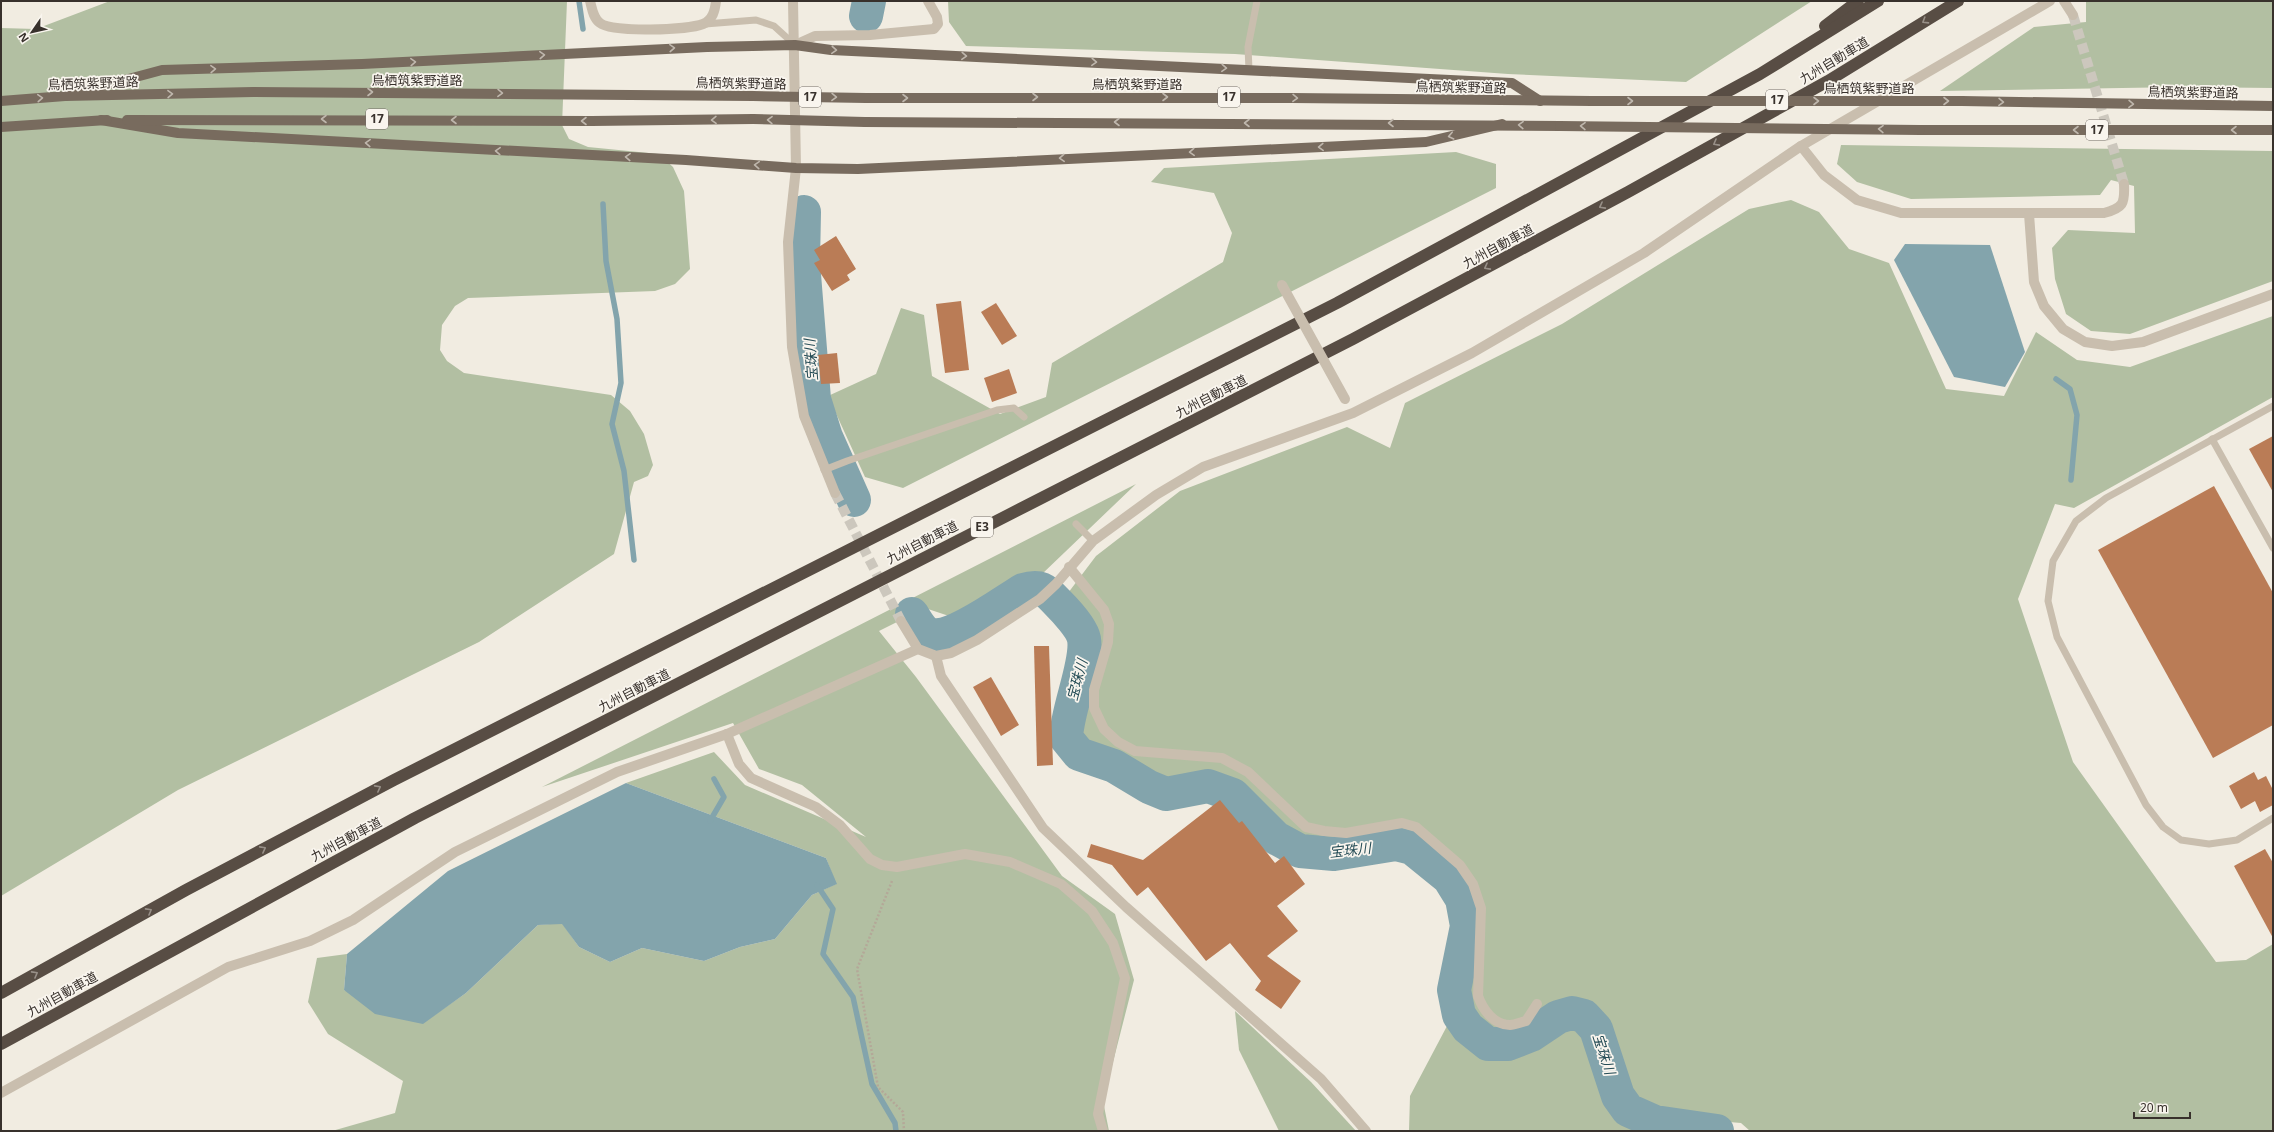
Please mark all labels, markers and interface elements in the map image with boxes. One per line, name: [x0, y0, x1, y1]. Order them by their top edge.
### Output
north arrow: [12, 12, 52, 52]
one-way arrow: [1922, 17, 1929, 24]
text: N: [15, 30, 32, 46]
street label: 九州自動車道: [1796, 32, 1872, 88]
one-way arrow: [669, 44, 675, 53]
one-way arrow: [831, 45, 837, 54]
one-way arrow: [539, 51, 545, 59]
one-way arrow: [961, 52, 967, 60]
one-way arrow: [410, 57, 416, 66]
one-way arrow: [1091, 58, 1097, 67]
one-way arrow: [210, 64, 216, 73]
one-way arrow: [1221, 64, 1227, 73]
street label: 鳥栖筑紫野道路: [371, 71, 463, 89]
street label: 鳥栖筑紫野道路: [47, 72, 139, 94]
street label: 鳥栖筑紫野道路: [695, 73, 787, 93]
street label: 鳥栖筑紫野道路: [1091, 75, 1183, 93]
street label: 鳥栖筑紫野道路: [1415, 77, 1507, 97]
street label: 鳥栖筑紫野道路: [1823, 79, 1915, 97]
street label: 鳥栖筑紫野道路: [2147, 82, 2239, 102]
road number: 17: [799, 87, 821, 107]
road number: 17: [1218, 87, 1240, 107]
one-way arrow: [367, 88, 373, 96]
one-way arrow: [497, 89, 503, 98]
one-way arrow: [167, 90, 173, 98]
road number: 17: [1766, 90, 1788, 110]
one-way arrow: [831, 93, 837, 101]
one-way arrow: [1032, 93, 1038, 101]
one-way arrow: [1162, 93, 1168, 101]
one-way arrow: [37, 94, 43, 103]
one-way arrow: [902, 94, 908, 102]
one-way arrow: [1292, 94, 1298, 102]
one-way arrow: [1627, 97, 1633, 105]
one-way arrow: [1813, 97, 1819, 105]
one-way arrow: [1943, 97, 1949, 105]
one-way arrow: [1998, 98, 2004, 106]
one-way arrow: [2128, 100, 2134, 108]
road number: 17: [366, 109, 388, 129]
one-way arrow: [321, 115, 327, 123]
one-way arrow: [451, 116, 457, 124]
one-way arrow: [711, 116, 717, 124]
one-way arrow: [767, 116, 773, 124]
one-way arrow: [581, 117, 587, 125]
one-way arrow: [1114, 118, 1120, 127]
one-way arrow: [1244, 119, 1250, 127]
one-way arrow: [1388, 119, 1394, 128]
one-way arrow: [1518, 120, 1524, 129]
road number: 17: [2086, 120, 2108, 140]
one-way arrow: [1580, 122, 1586, 130]
one-way arrow: [1878, 125, 1884, 133]
one-way arrow: [2073, 126, 2079, 134]
one-way arrow: [2231, 126, 2237, 134]
one-way arrow: [1447, 132, 1454, 140]
one-way arrow: [365, 139, 371, 148]
one-way arrow: [1713, 139, 1720, 146]
one-way arrow: [1318, 142, 1324, 151]
one-way arrow: [495, 146, 501, 155]
one-way arrow: [1189, 148, 1195, 157]
one-way arrow: [625, 153, 631, 162]
one-way arrow: [1059, 154, 1065, 163]
one-way arrow: [754, 161, 760, 170]
one-way arrow: [1599, 202, 1606, 209]
street label: 九州自動車道: [1459, 220, 1537, 272]
one-way arrow: [1484, 263, 1491, 270]
water label: 宝珠川: [799, 336, 821, 382]
street label: 九州自動車道: [1172, 370, 1250, 422]
street label: 九州自動車道: [883, 516, 961, 568]
road number: E3: [971, 517, 993, 537]
water label: 宝珠川: [1062, 655, 1092, 703]
street label: 九州自動車道: [595, 664, 673, 716]
one-way arrow: [374, 785, 381, 793]
street label: 九州自動車道: [307, 813, 385, 865]
water label: 宝珠川: [1328, 838, 1374, 861]
one-way arrow: [259, 846, 266, 854]
one-way arrow: [145, 908, 152, 915]
street label: 九州自動車道: [24, 967, 100, 1021]
one-way arrow: [31, 971, 38, 978]
water label: 宝珠川: [1589, 1031, 1621, 1079]
scale bar: [2134, 1094, 2190, 1120]
text: 20 m: [2140, 1099, 2168, 1116]

